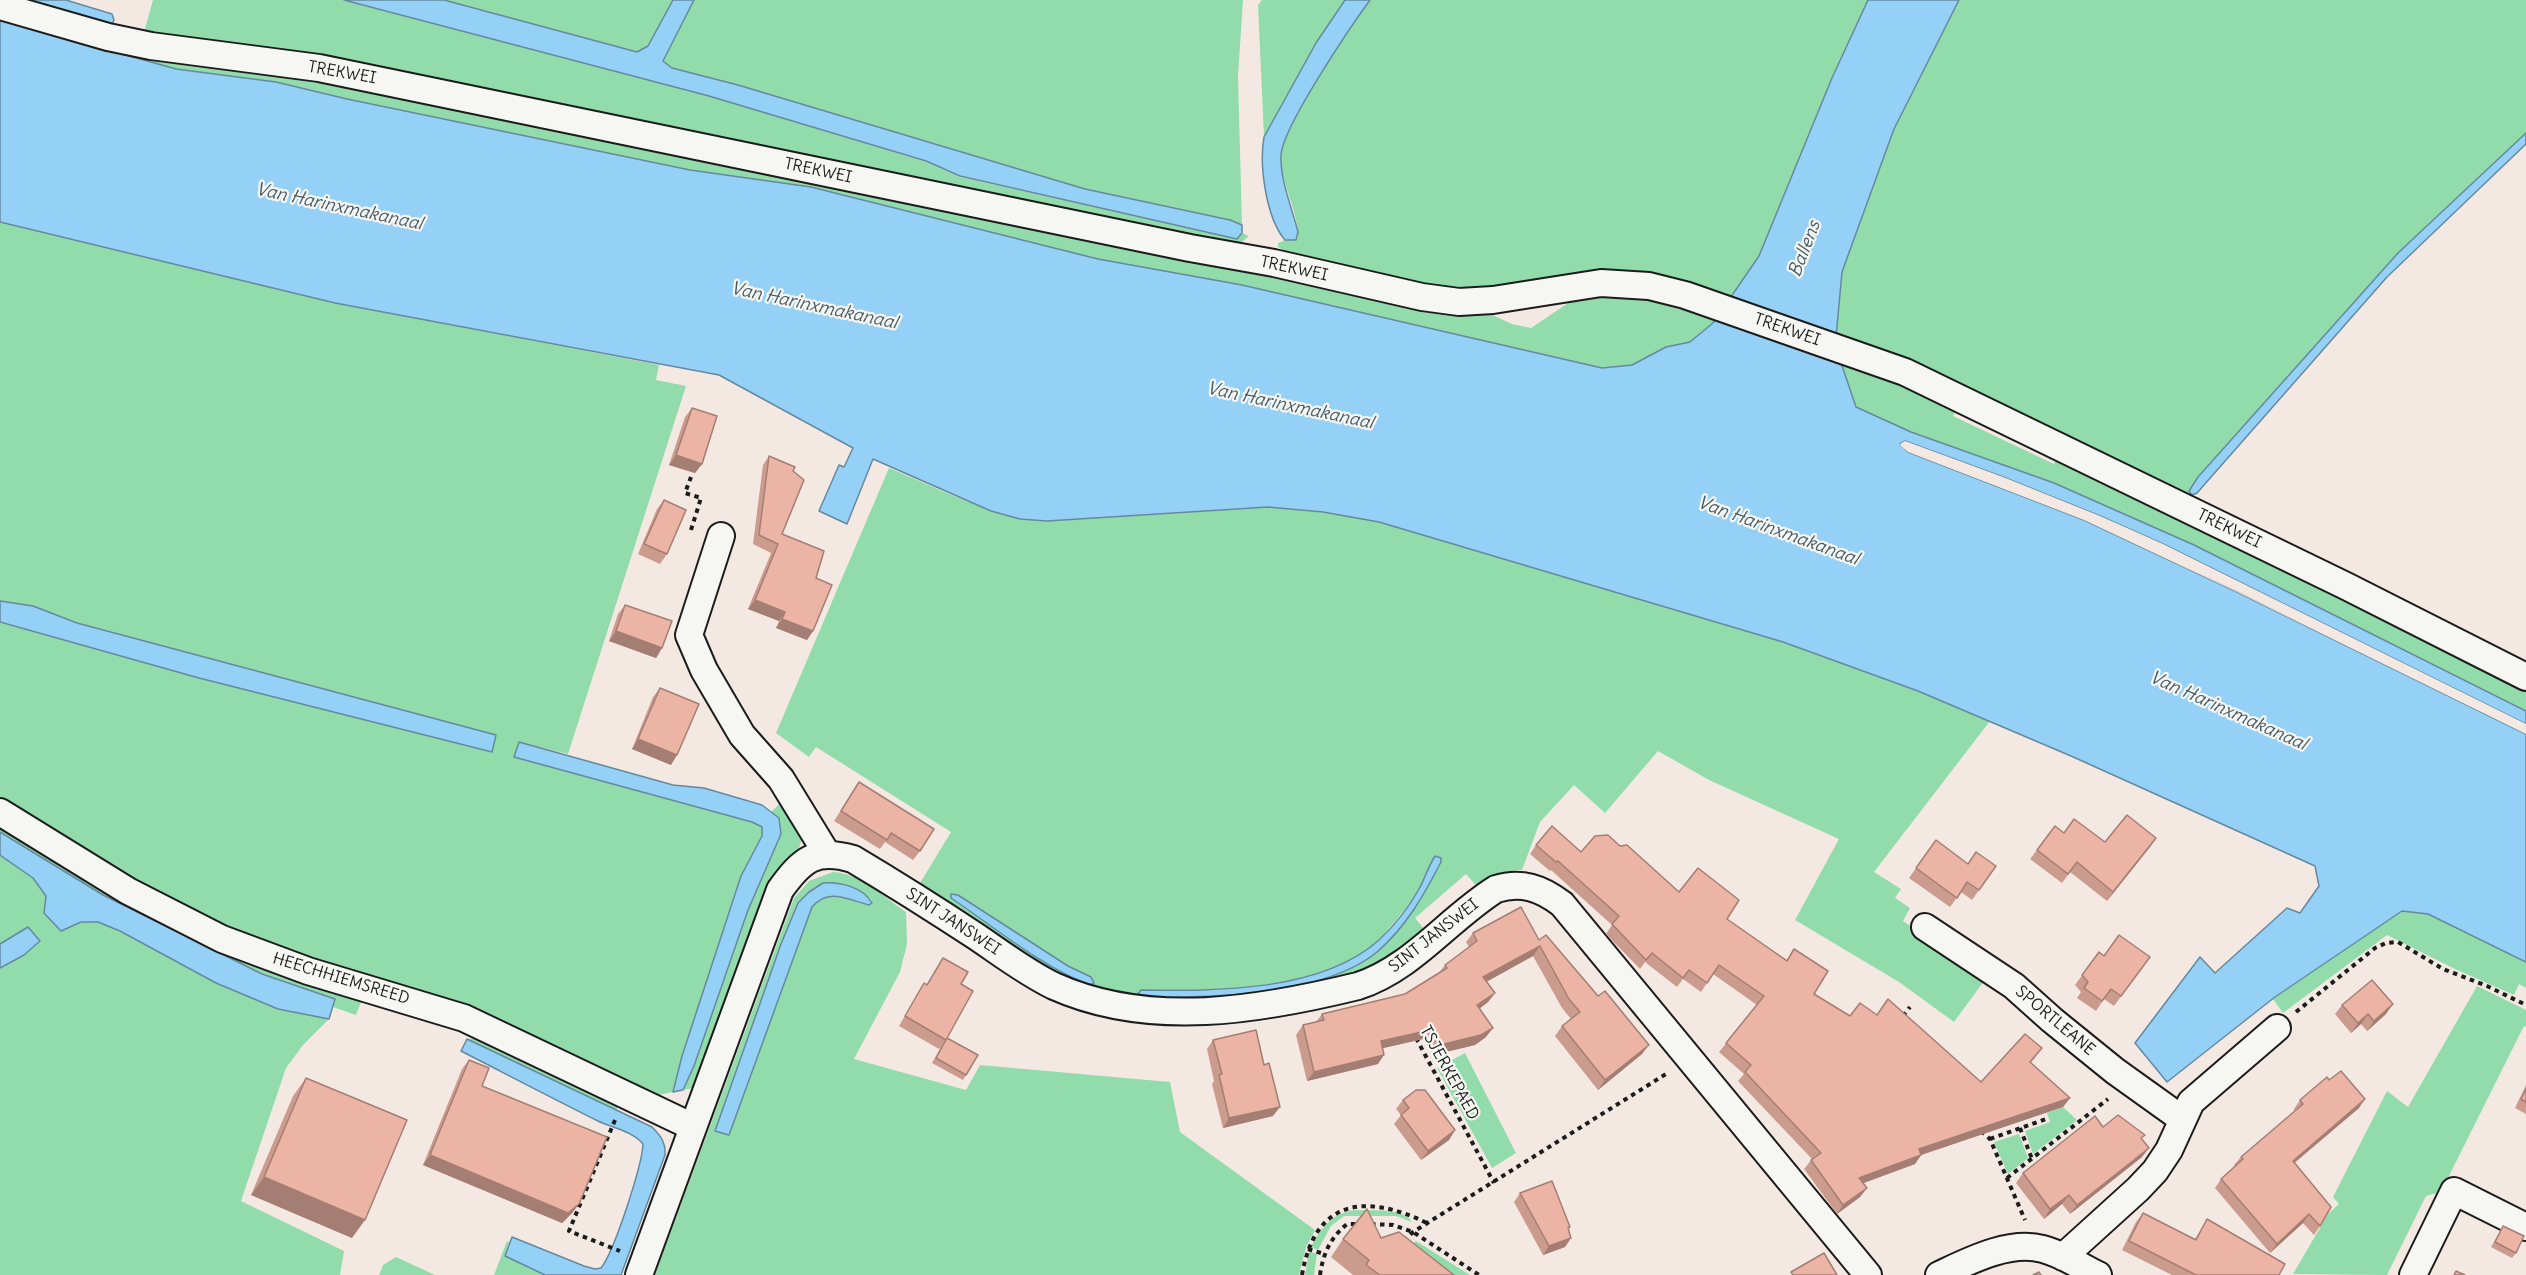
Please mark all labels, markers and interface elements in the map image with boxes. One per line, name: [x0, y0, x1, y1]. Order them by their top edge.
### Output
street label: TREKWEI: [306, 58, 378, 88]
street label: TREKWEI: [782, 154, 854, 188]
water label: Van Harinxmakanaal: [254, 179, 424, 235]
water label: Ballens: [1784, 218, 1826, 280]
street label: TREKWEI: [1258, 252, 1330, 286]
water label: Van Harinxmakanaal: [729, 278, 899, 334]
street label: TREKWEI: [1751, 310, 1823, 350]
water label: Van Harinxmakanaal: [1205, 378, 1375, 434]
water label: Van Harinxmakanaal: [1695, 492, 1861, 570]
street label: TREKWEI: [2194, 505, 2264, 553]
water label: Van Harinxmakanaal: [2146, 667, 2310, 755]
street label: SINT JANSWEI: [902, 884, 1004, 960]
street label: SINT JANSWEI: [1385, 895, 1483, 977]
street label: HEECHHIEMSREED: [270, 949, 412, 1009]
street label: SPORTLEANE: [2011, 982, 2099, 1060]
street label: TSJERKEPAED: [1415, 1023, 1483, 1123]

